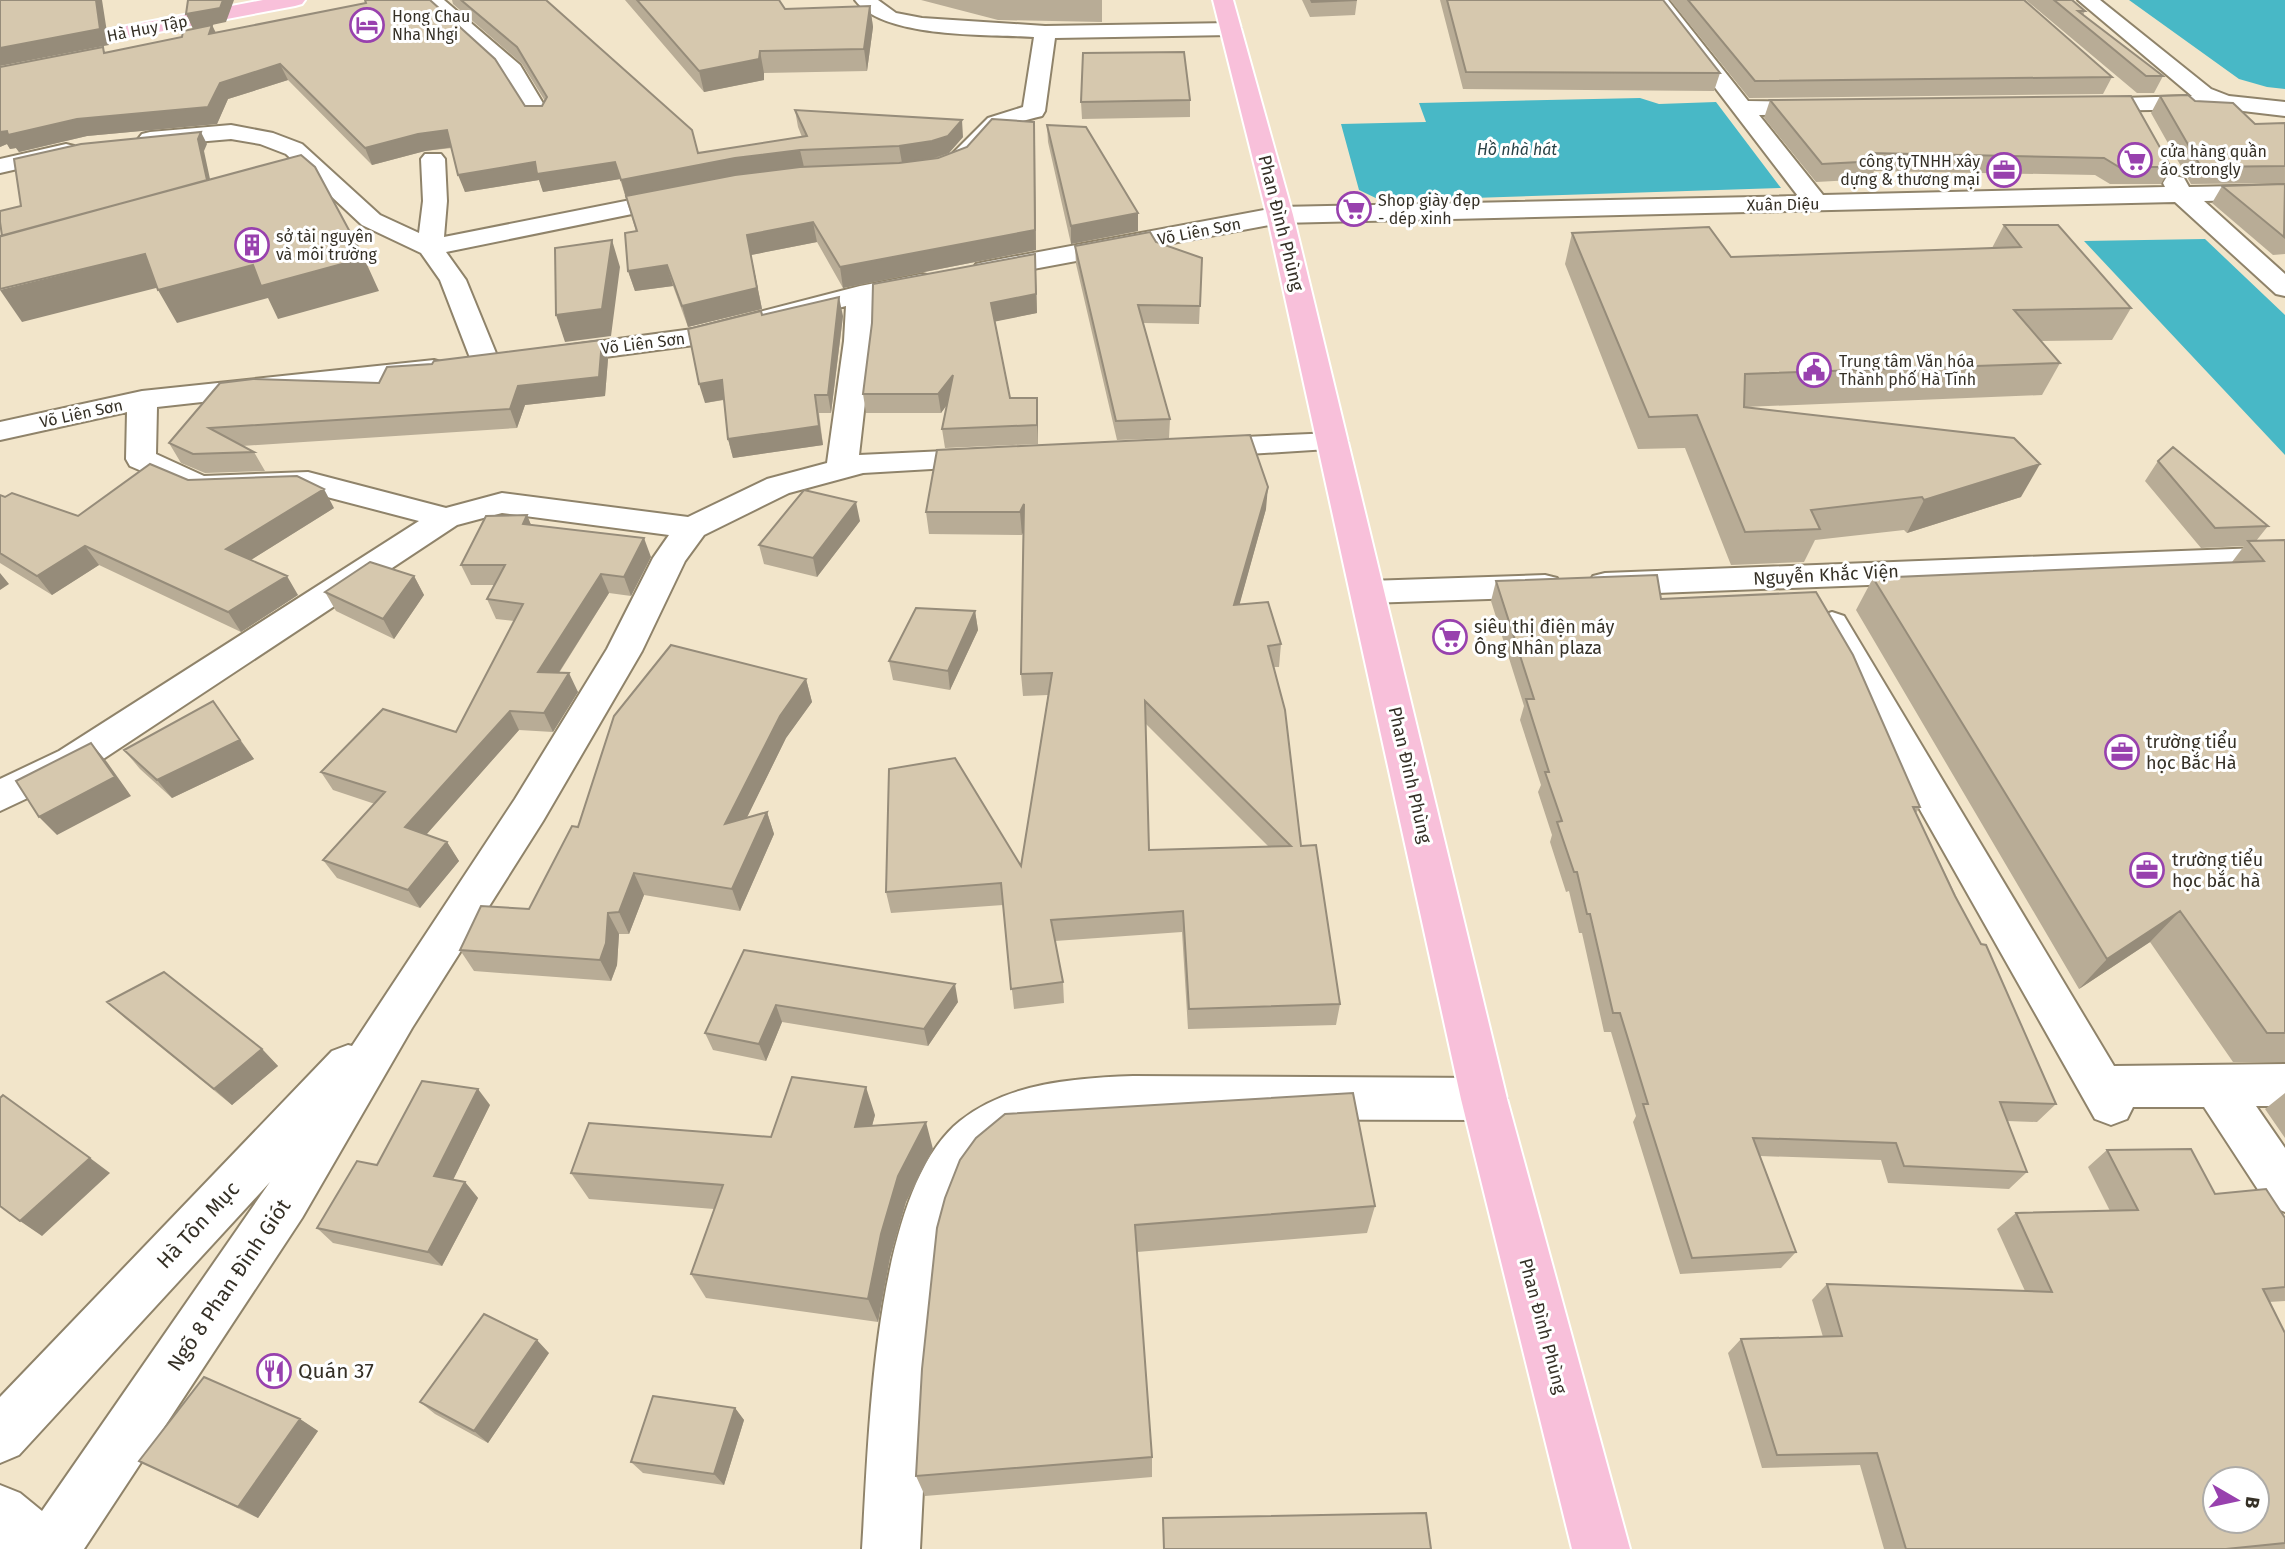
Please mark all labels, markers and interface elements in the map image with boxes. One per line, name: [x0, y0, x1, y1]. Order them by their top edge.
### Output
hotel icon: Hong Chau Nha Nhgi: [348, 6, 386, 44]
place label: Hong Chau Nha Nhgi: [392, 7, 470, 44]
street label: Hà Huy Tập: [105, 11, 189, 46]
water label: Hồ nhà hát: [1477, 139, 1557, 159]
supermarket icon: cửa hàng quần áo strongly: [2116, 141, 2154, 179]
place label: cửa hàng quần áo strongly: [2160, 141, 2267, 179]
office icon: công tyTNHH xây dựng & thương mại: [1985, 151, 2023, 189]
place label: công tyTNHH xây dựng & thương mại: [1840, 152, 1980, 189]
street label: Phan Đình Phùng: [1253, 153, 1309, 294]
supermarket icon: Shop giày đẹp - dép xinh: [1335, 190, 1373, 228]
place label: Shop giày đẹp - dép xinh: [1378, 191, 1480, 228]
street label: Xuân Diệu: [1746, 194, 1820, 215]
street label: Võ Liên Sơn: [1156, 214, 1242, 249]
building icon: sở tài nguyên và môi trường: [233, 226, 271, 264]
place label: sở tài nguyên và môi trường: [276, 227, 378, 264]
street label: Võ Liên Sơn: [600, 329, 686, 358]
public building icon: Trung tâm Văn hóa Thành phố Hà Tĩnh: [1795, 351, 1833, 389]
place label: Trung tâm Văn hóa Thành phố Hà Tĩnh: [1839, 352, 1976, 389]
street label: Võ Liên Sơn: [38, 395, 124, 432]
street label: Nguyễn Khắc Viện: [1753, 559, 1899, 590]
place label: siêu thị điện máy Ông Nhân plaza: [1474, 616, 1614, 659]
supermarket icon: siêu thị điện máy Ông Nhân plaza: [1431, 618, 1469, 656]
street label: Phan Đình Phùng: [1384, 705, 1437, 846]
place label: trường tiểu học Bắc Hà: [2146, 730, 2237, 774]
office icon: trường tiểu học Bắc Hà: [2103, 733, 2141, 771]
place label: trường tiểu học bắc hà: [2172, 848, 2263, 892]
office icon: trường tiểu học bắc hà: [2128, 851, 2166, 889]
street label: Hà Tôn Mục: [151, 1176, 245, 1274]
street label: Ngõ 8 Phan Đình Giót: [162, 1194, 297, 1376]
street label: Phan Đình Phùng: [1514, 1256, 1572, 1397]
restaurant icon: Quán 37: [255, 1352, 293, 1390]
place label: Quán 37: [298, 1358, 374, 1384]
north arrow: [2201, 1465, 2271, 1535]
text: B: [2240, 1495, 2265, 1510]

